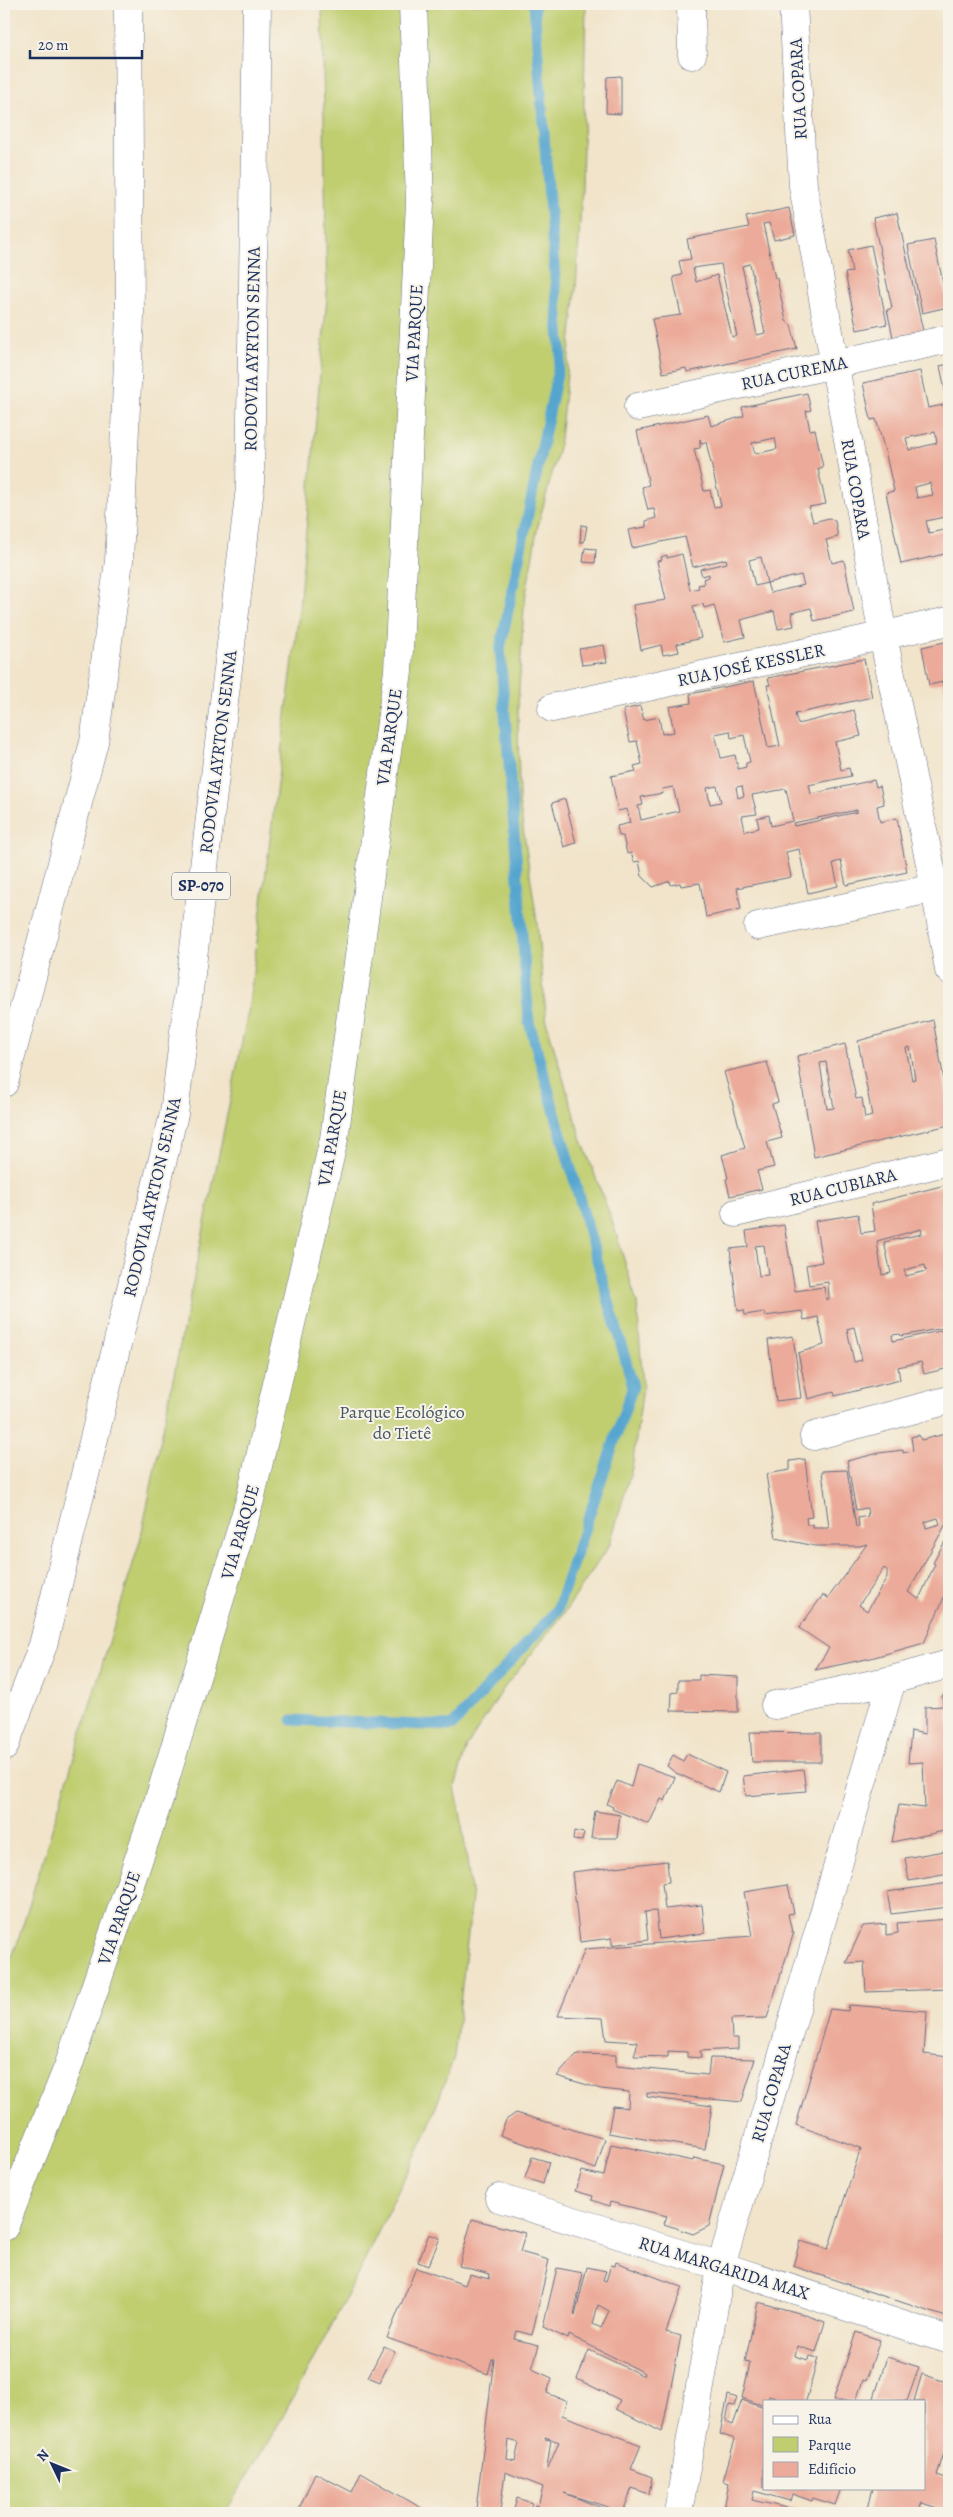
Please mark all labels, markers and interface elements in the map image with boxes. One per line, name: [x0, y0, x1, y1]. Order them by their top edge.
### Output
scale bar: [30, 28, 142, 60]
text: 20 m: [38, 35, 69, 55]
street label: RUA COPARA: [783, 37, 813, 140]
street label: RODOVIA AYRTON SENNA: [238, 246, 266, 452]
street label: VIA PARQUE: [399, 284, 429, 383]
street label: RUA CUREMA: [739, 350, 850, 396]
street label: RUA COPARA: [835, 437, 877, 542]
street label: RUA JOSÉ KESSLER: [675, 638, 827, 692]
street label: RODOVIA AYRTON SENNA: [194, 648, 242, 855]
street label: VIA PARQUE: [370, 687, 408, 788]
road number: SP-070: [172, 872, 230, 899]
street label: VIA PARQUE: [312, 1088, 352, 1189]
street label: RODOVIA AYRTON SENNA: [117, 1094, 187, 1299]
street label: RUA CUBIARA: [787, 1162, 899, 1212]
park label: Parque Ecológico do Tietê: [339, 1400, 465, 1445]
street label: VIA PARQUE: [215, 1482, 265, 1583]
street label: VIA PARQUE: [91, 1868, 146, 1969]
street label: RUA COPARA: [745, 2040, 797, 2145]
street label: RUA MARGARIDA MAX: [636, 2231, 812, 2305]
legend: [763, 2400, 926, 2490]
text: Rua: [808, 2409, 832, 2429]
text: Parque: [808, 2435, 851, 2455]
north arrow: [28, 2440, 78, 2490]
text: N: [32, 2445, 53, 2466]
text: Edifício: [808, 2459, 856, 2479]

